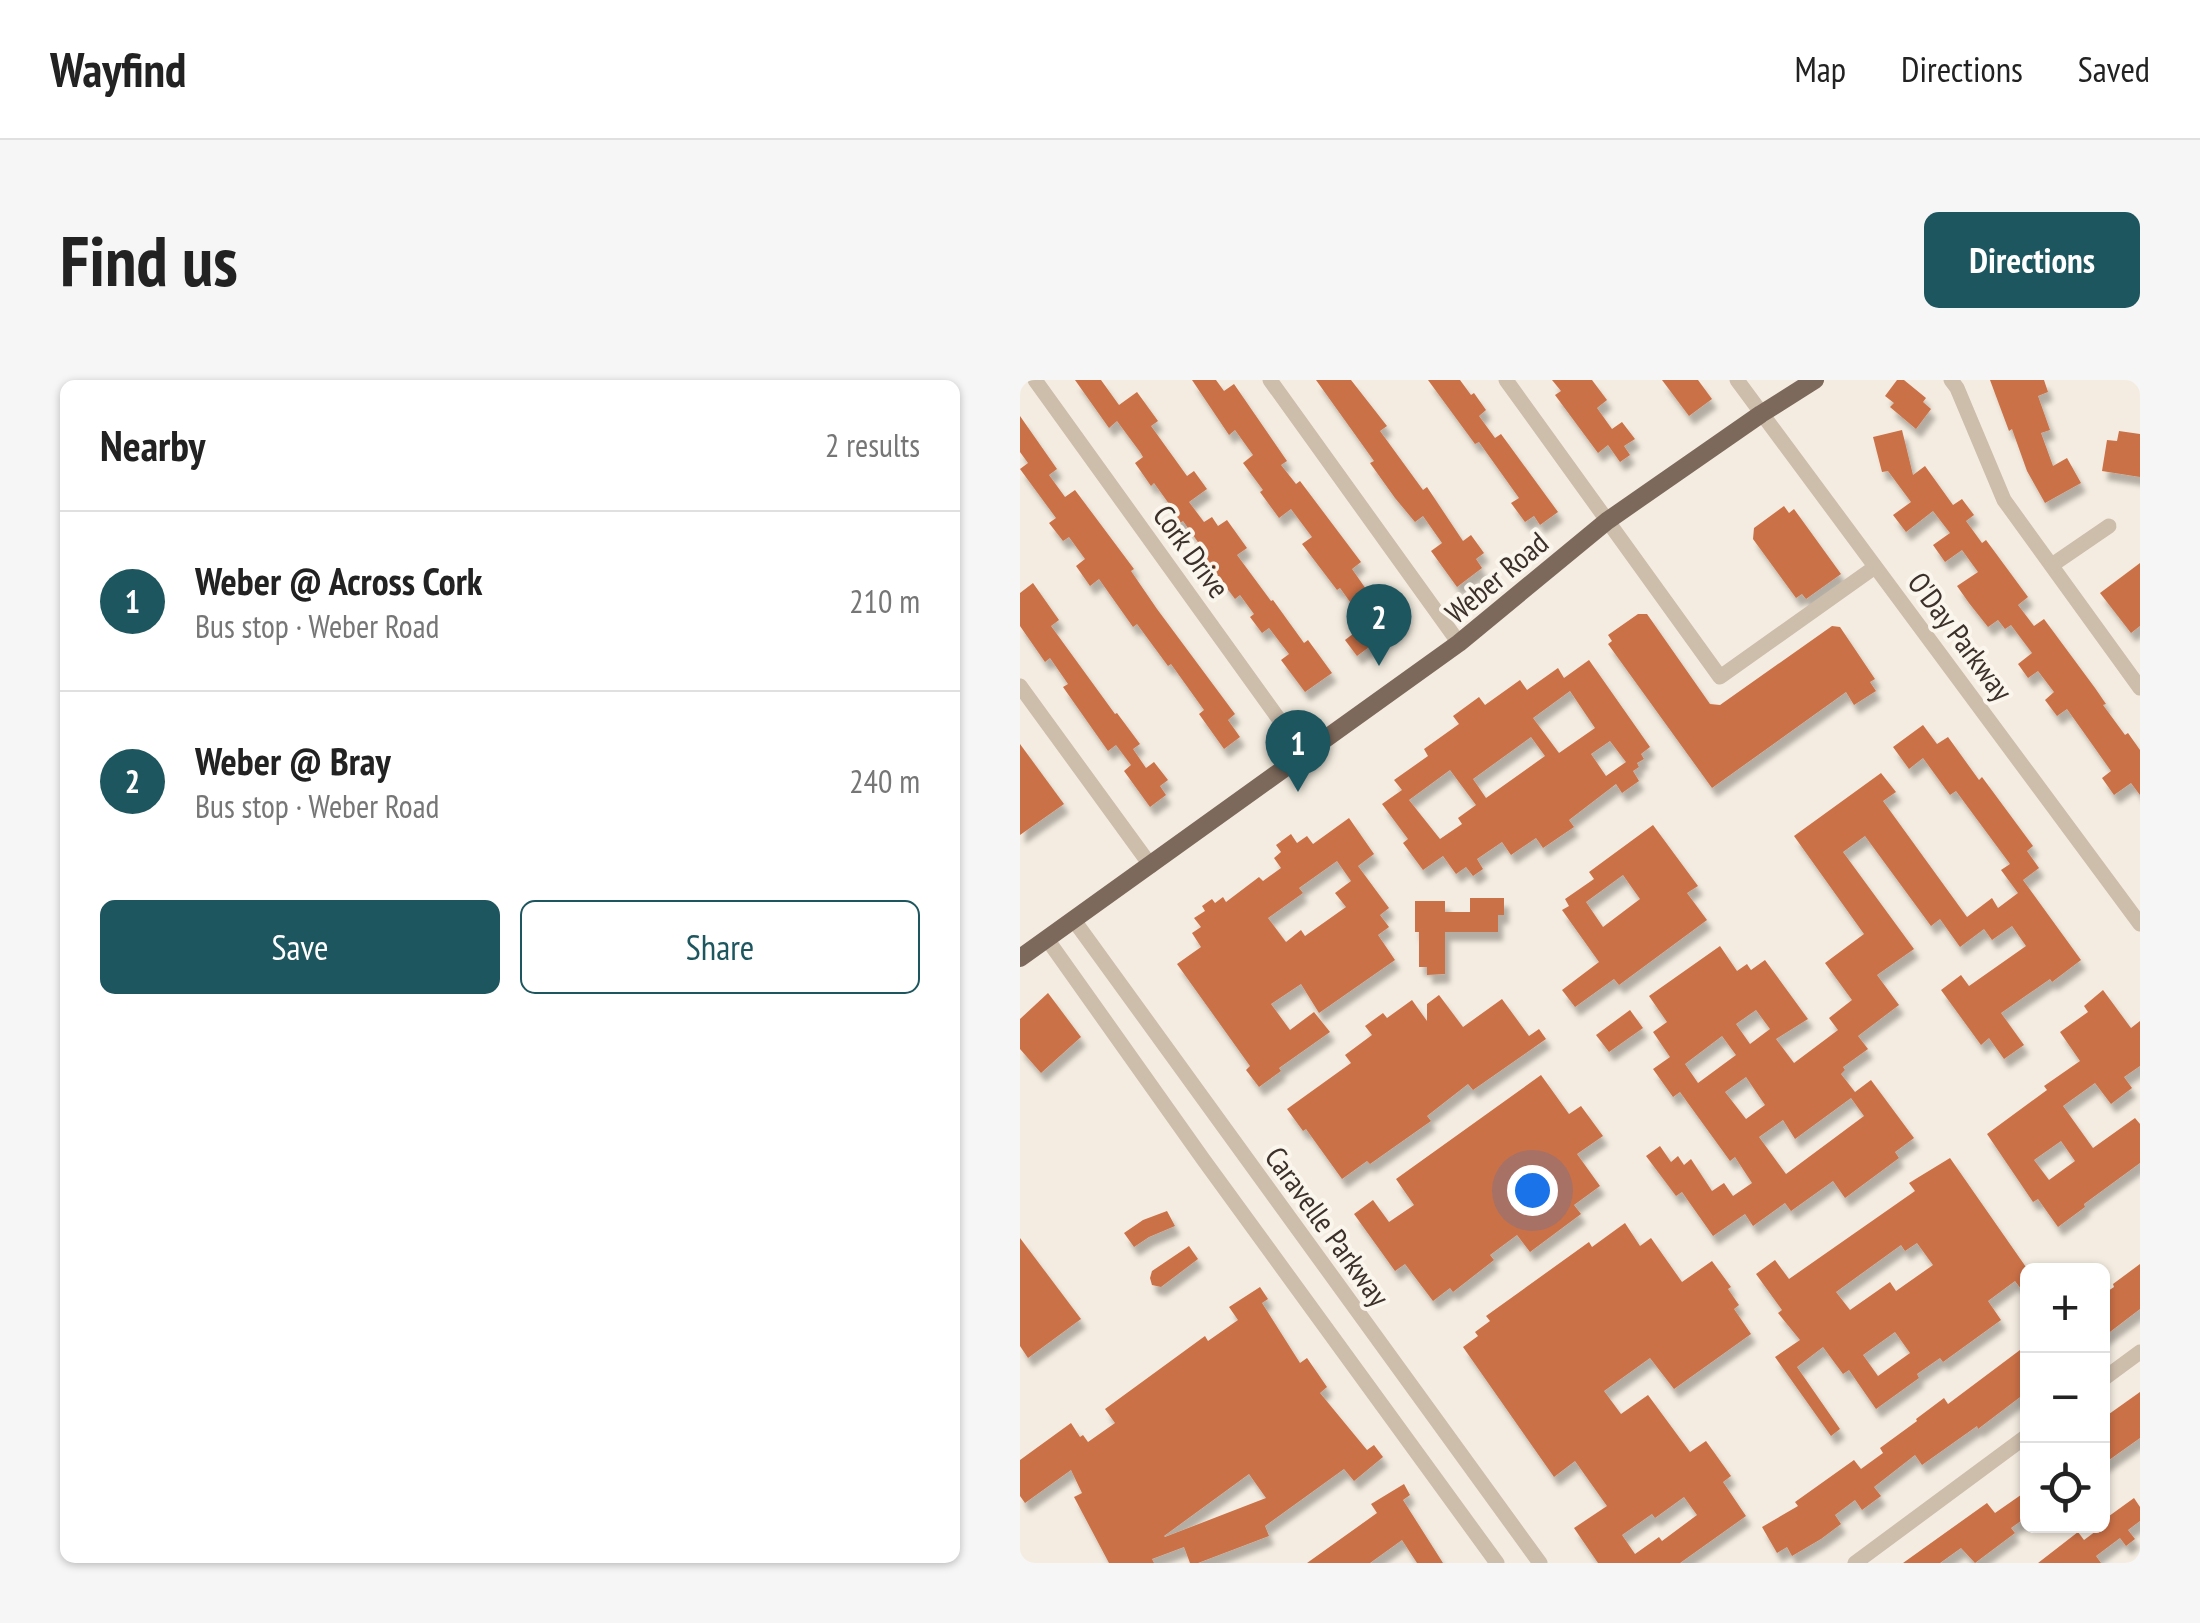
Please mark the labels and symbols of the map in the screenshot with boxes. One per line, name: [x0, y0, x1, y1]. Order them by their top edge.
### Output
street label: Cork Drive: [1145, 497, 1239, 605]
street label: Weber Road: [1436, 523, 1556, 631]
street label: O'Day Parkway: [1900, 564, 2022, 709]
pin: 2: [1346, 584, 1412, 666]
pin: 1: [1266, 710, 1330, 792]
street label: Caravelle Parkway: [1257, 1139, 1399, 1314]
your location: [1507, 1165, 1558, 1216]

